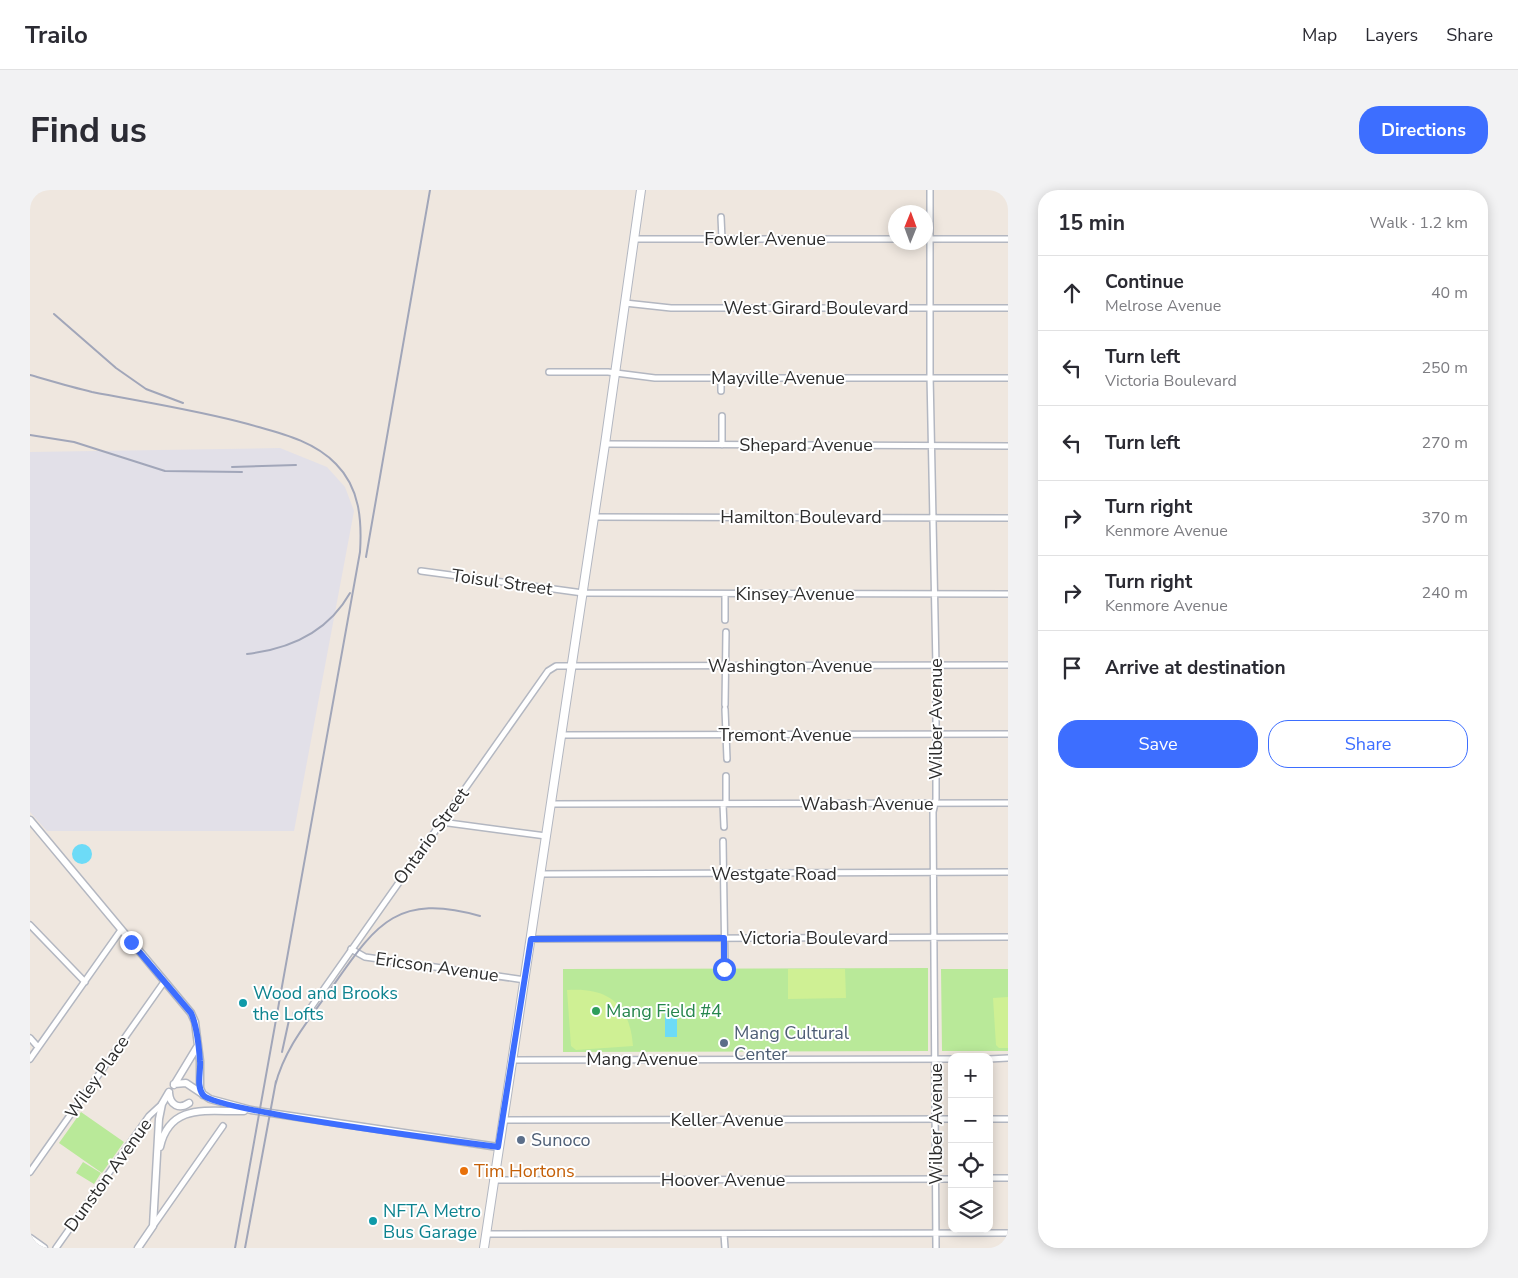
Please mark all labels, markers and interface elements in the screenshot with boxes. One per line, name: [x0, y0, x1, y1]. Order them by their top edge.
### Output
text: Trailo: [25, 19, 88, 51]
text: Map: [1302, 23, 1337, 47]
text: Layers: [1365, 23, 1418, 47]
text: Share: [1446, 23, 1493, 47]
button: Directions: [1359, 106, 1488, 154]
text: Find us: [30, 107, 147, 154]
north arrow: [888, 205, 933, 250]
text: 15 min: [1058, 209, 1125, 237]
text: Walk · 1.2 km: [1370, 212, 1468, 234]
street label: Fowler Avenue: [704, 227, 826, 251]
text: Continue: [1105, 269, 1184, 295]
icon: ahead: [1058, 279, 1086, 307]
text: 40 m: [1431, 282, 1468, 304]
text: Melrose Avenue: [1105, 295, 1221, 317]
street label: West Girard Boulevard: [724, 296, 908, 320]
text: Turn left: [1105, 344, 1180, 370]
icon: left: [1058, 354, 1086, 382]
text: 250 m: [1421, 357, 1468, 379]
street label: Mayville Avenue: [711, 366, 845, 390]
text: Victoria Boulevard: [1105, 370, 1237, 392]
icon: left: [1058, 429, 1086, 457]
text: Turn left: [1105, 430, 1180, 456]
text: 270 m: [1421, 432, 1468, 454]
street label: Shepard Avenue: [739, 433, 873, 457]
text: Turn right: [1105, 494, 1192, 520]
icon: right: [1058, 504, 1086, 532]
street label: Hamilton Boulevard: [720, 505, 882, 529]
text: 370 m: [1421, 507, 1468, 529]
text: Kenmore Avenue: [1105, 520, 1228, 542]
street label: Toisul Street: [450, 563, 555, 601]
text: Turn right: [1105, 569, 1192, 595]
icon: right: [1058, 579, 1086, 607]
street label: Kinsey Avenue: [736, 582, 854, 606]
text: 240 m: [1421, 582, 1468, 604]
text: Kenmore Avenue: [1105, 595, 1228, 617]
street label: Washington Avenue: [708, 654, 872, 678]
icon: arrive: [1058, 654, 1086, 682]
text: Arrive at destination: [1105, 655, 1286, 681]
street label: Wilber Avenue: [924, 658, 948, 780]
button: Save: [1058, 720, 1258, 768]
button: Share: [1268, 720, 1468, 768]
street label: Tremont Avenue: [718, 723, 852, 747]
street label: Ontario Street: [388, 782, 475, 889]
street label: Wabash Avenue: [800, 792, 934, 816]
street label: Westgate Road: [711, 862, 837, 886]
street label: Victoria Boulevard: [739, 926, 888, 950]
route end: [120, 931, 143, 954]
street label: Ericson Avenue: [374, 946, 500, 988]
route start: [713, 958, 736, 981]
place label: Wood and Brooks the Lofts: [253, 981, 398, 1026]
marker: Wood and Brooks the Lofts: [237, 997, 249, 1009]
place label: Mang Field #4: [606, 999, 722, 1023]
marker: Mang Field #4: [590, 1005, 602, 1017]
place label: Mang Cultural Center: [734, 1021, 850, 1066]
street label: Wiley Place: [59, 1031, 135, 1123]
marker: Mang Cultural Center: [718, 1037, 730, 1049]
street label: Mang Avenue: [586, 1047, 698, 1071]
map controls: [948, 1053, 993, 1233]
button: +: [948, 1053, 993, 1098]
street label: Wilber Avenue: [924, 1063, 948, 1185]
button: −: [948, 1098, 993, 1143]
street label: Keller Avenue: [670, 1108, 784, 1132]
street label: Dunston Avenue: [59, 1114, 157, 1236]
place label: Sunoco: [531, 1128, 591, 1152]
marker: Sunoco: [515, 1134, 527, 1146]
button: locate: [948, 1143, 993, 1188]
place label: Tim Hortons: [474, 1159, 575, 1183]
marker: Tim Hortons: [458, 1165, 470, 1177]
street label: Hoover Avenue: [661, 1168, 785, 1192]
button: layers: [948, 1188, 993, 1233]
place label: NFTA Metro Bus Garage: [383, 1199, 481, 1244]
marker: NFTA Metro Bus Garage: [367, 1215, 379, 1227]

